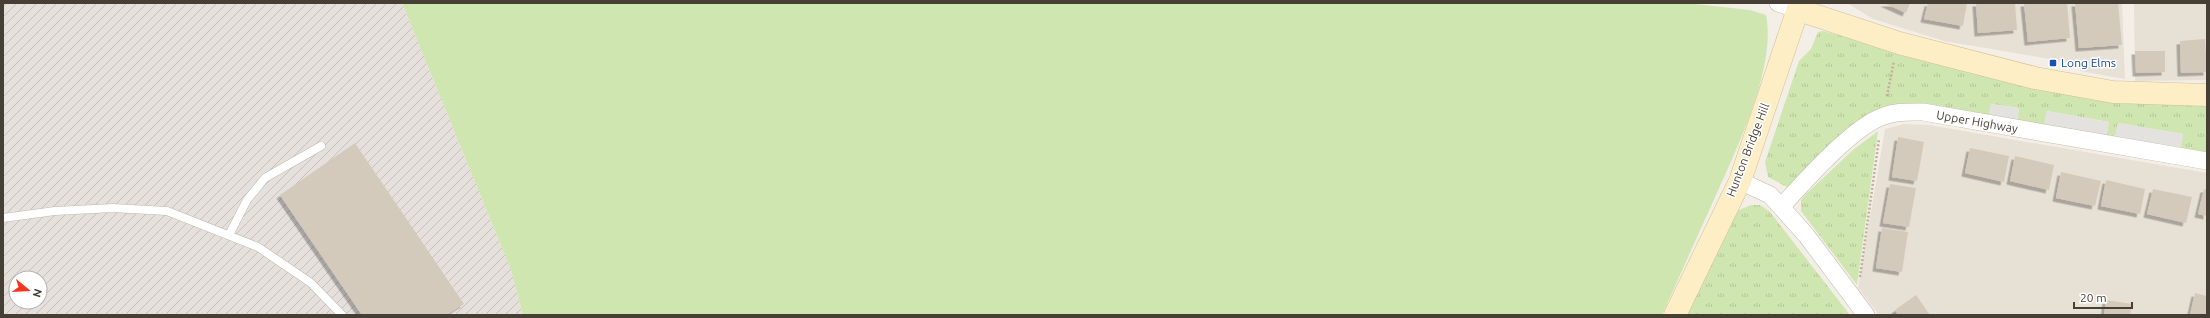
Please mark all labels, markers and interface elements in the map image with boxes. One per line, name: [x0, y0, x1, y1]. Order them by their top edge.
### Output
place label: Long Elms: [2061, 56, 2116, 69]
marker: Long Elms: [2048, 58, 2058, 68]
street label: Hunton Bridge Hill: [1724, 101, 1771, 199]
street label: Upper Highway: [1935, 108, 2019, 135]
north arrow: [8, 270, 48, 310]
scale bar: [2074, 284, 2132, 310]
text: N: [31, 287, 44, 299]
text: 20 m: [2080, 291, 2107, 304]

